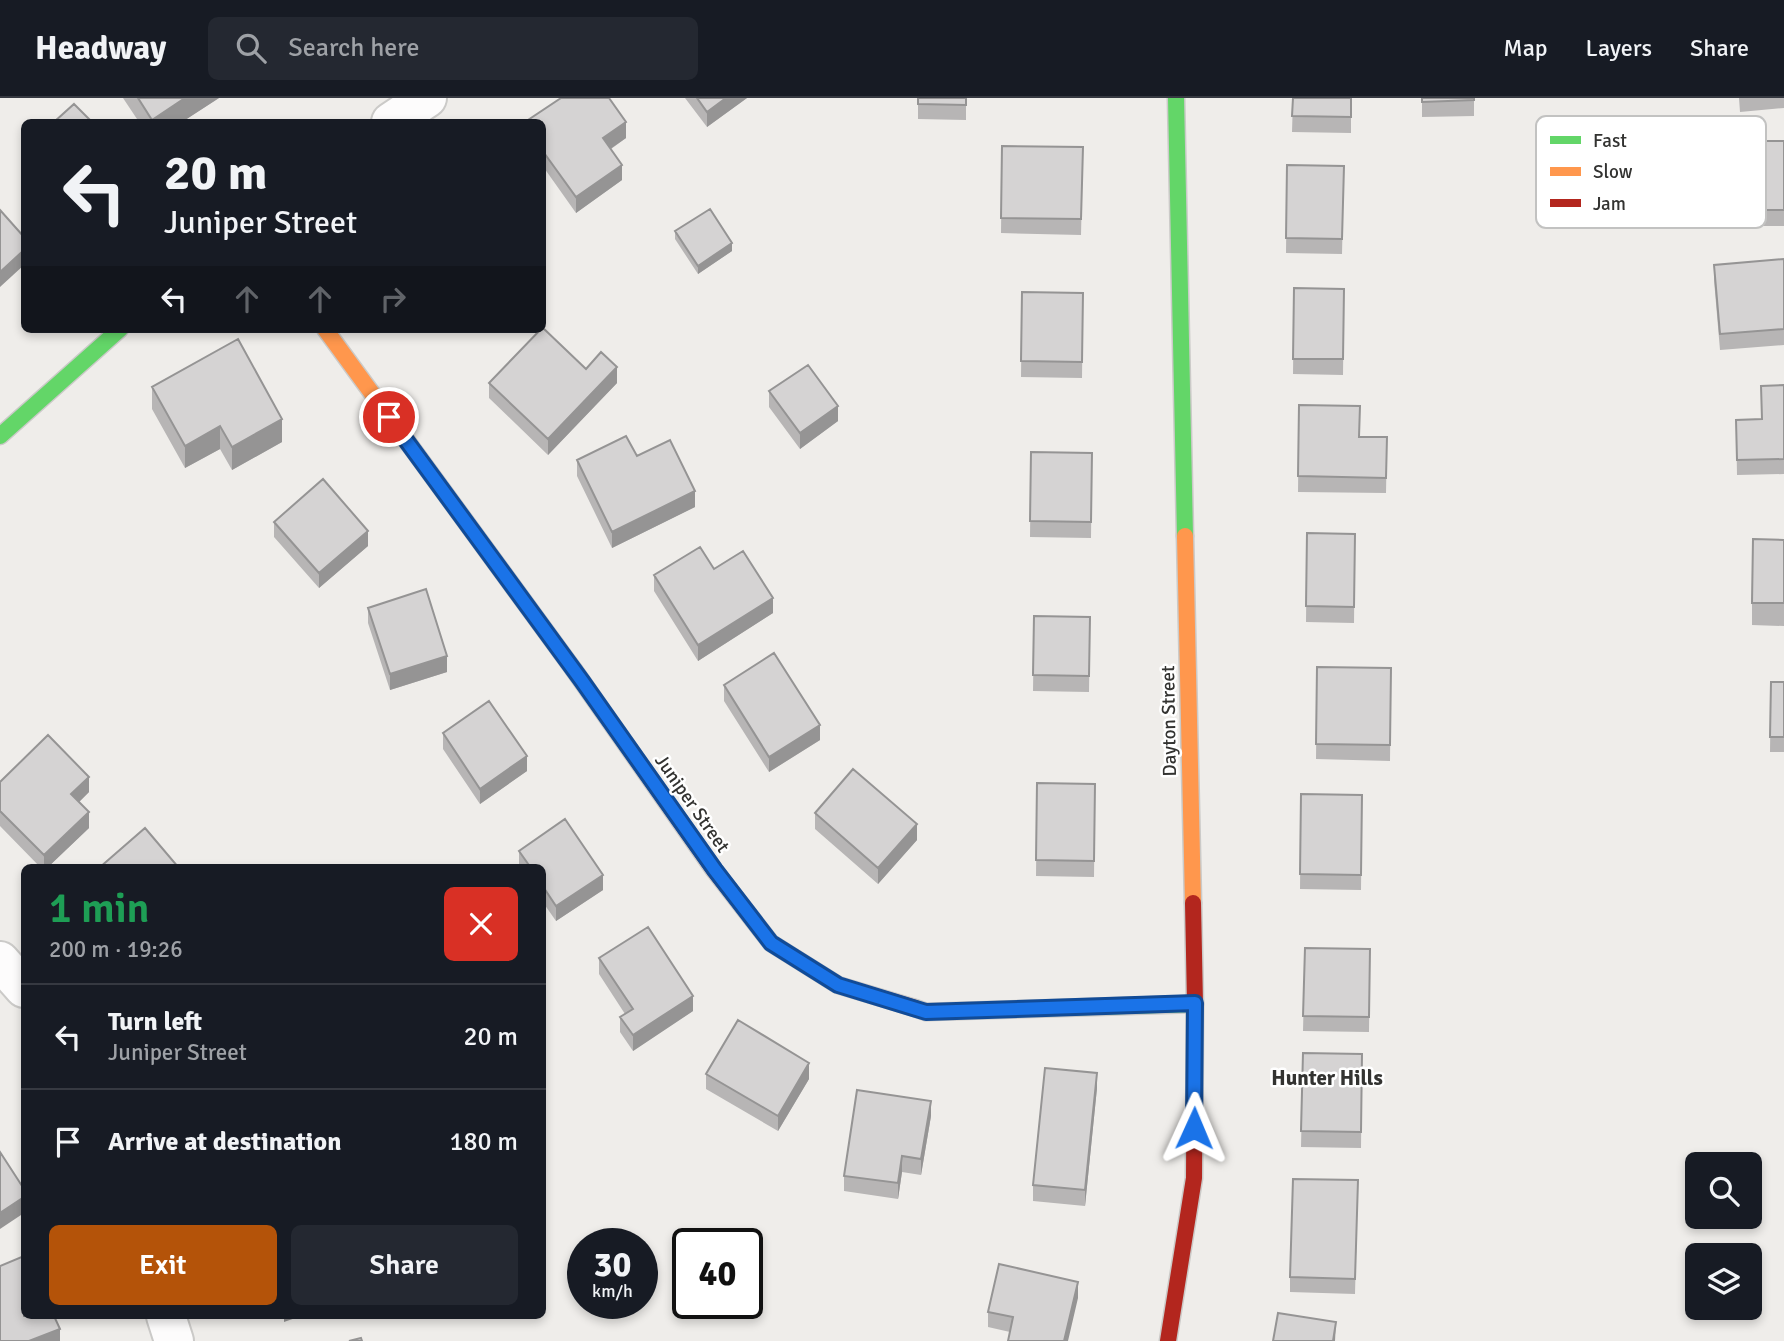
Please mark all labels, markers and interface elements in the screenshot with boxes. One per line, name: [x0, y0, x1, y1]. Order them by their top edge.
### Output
search box: [208, 17, 698, 80]
text: Headway: [35, 28, 166, 69]
icon: search: [232, 29, 270, 67]
text: Search here: [288, 32, 419, 64]
text: Map: [1503, 33, 1548, 63]
text: Layers: [1586, 33, 1652, 63]
text: Share: [1690, 33, 1749, 63]
legend: [1536, 116, 1766, 228]
text: Fast: [1593, 129, 1627, 153]
text: 20 m: [164, 143, 267, 203]
icon: left: [49, 147, 140, 238]
text: Slow: [1593, 160, 1633, 184]
text: Jam: [1593, 192, 1626, 216]
text: Juniper Street: [164, 203, 357, 242]
icon: left: [155, 280, 193, 318]
icon: ahead: [228, 280, 266, 318]
icon: ahead: [301, 280, 339, 318]
icon: right: [374, 280, 412, 318]
pin: [359, 387, 419, 447]
icon: arrive: [370, 398, 408, 436]
street label: Dayton Street: [1156, 665, 1182, 777]
street label: Juniper Street: [649, 750, 735, 858]
text: 1 min: [49, 883, 150, 934]
button: close: [444, 887, 518, 961]
text: 200 m · 19:26: [49, 935, 183, 964]
text: Turn left: [108, 1006, 202, 1038]
icon: left: [49, 1018, 87, 1056]
text: 20 m: [463, 1021, 518, 1053]
text: Juniper Street: [108, 1038, 247, 1067]
district label: Hunter Hills: [1271, 1065, 1383, 1091]
position arrow: [1157, 1091, 1231, 1165]
icon: arrive: [49, 1123, 87, 1161]
text: Arrive at destination: [108, 1126, 341, 1158]
text: 180 m: [449, 1126, 518, 1158]
map controls: [1685, 1152, 1762, 1320]
button: search: [1685, 1152, 1762, 1229]
button: Exit: [49, 1225, 277, 1305]
button: Share: [291, 1225, 518, 1305]
speed limit sign: 40: [672, 1228, 763, 1319]
text: 30: [594, 1243, 631, 1286]
button: layers: [1685, 1243, 1762, 1320]
text: km/h: [592, 1280, 633, 1302]

